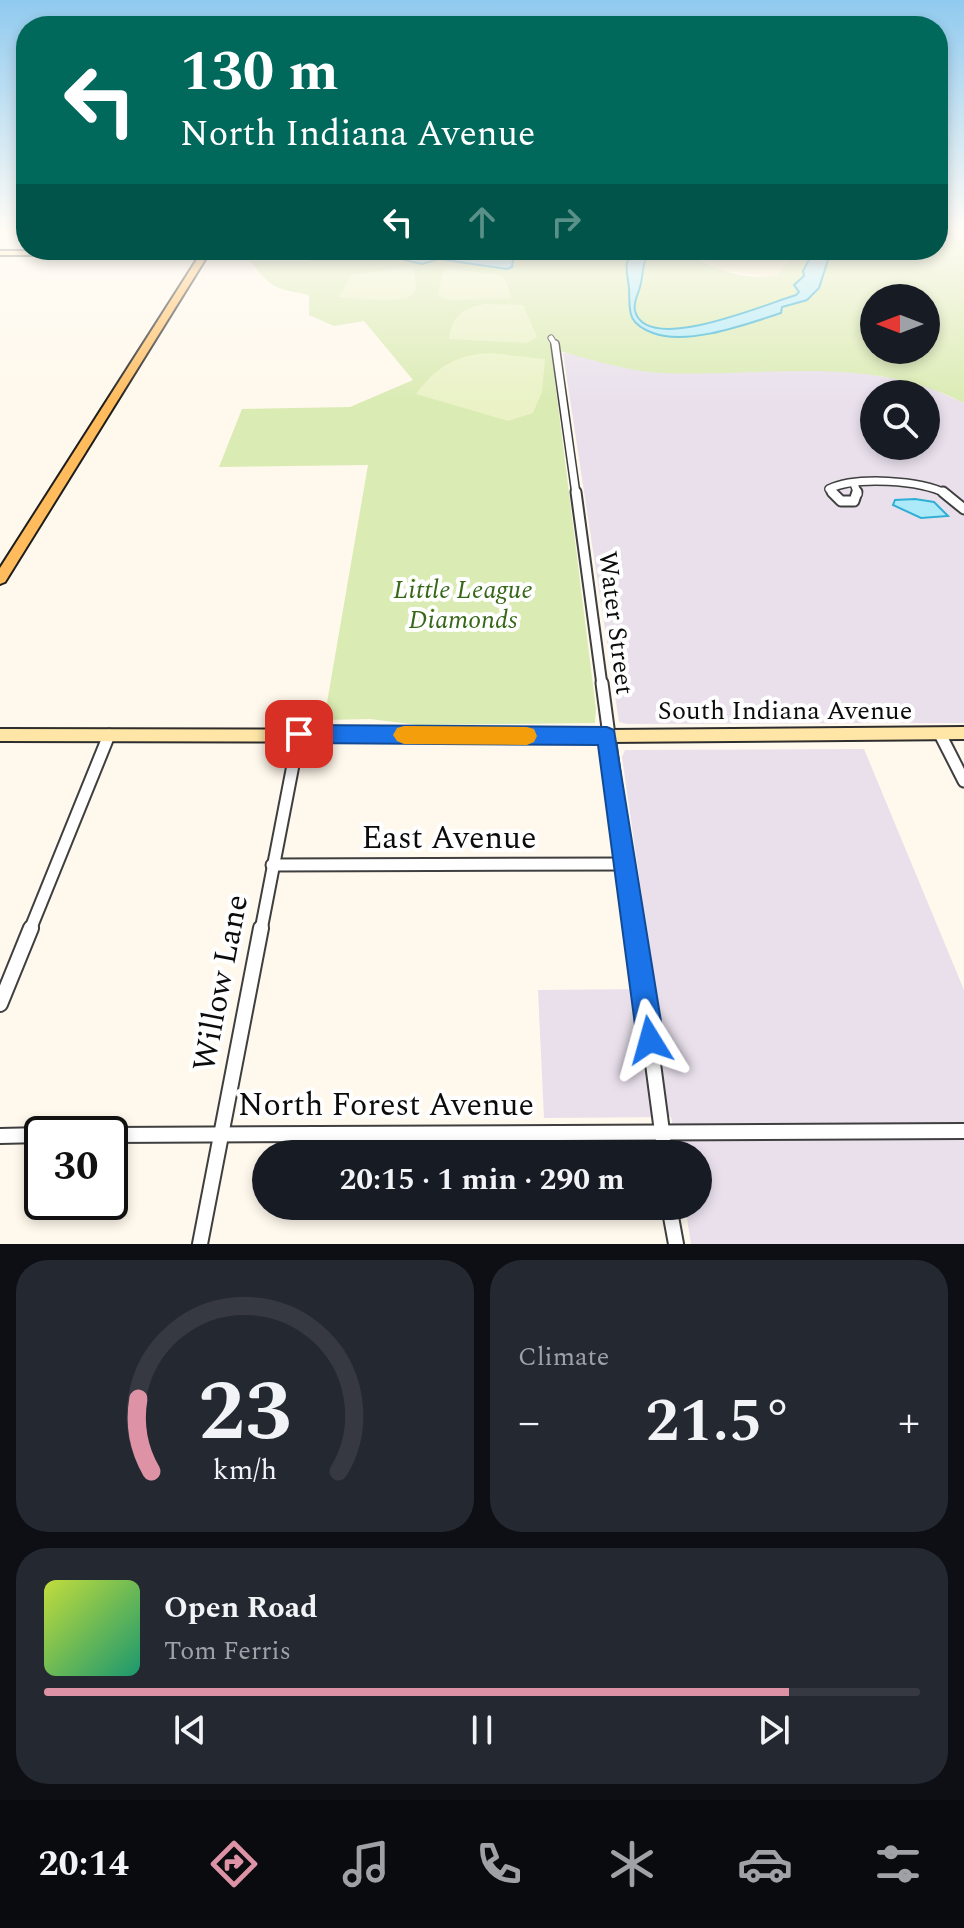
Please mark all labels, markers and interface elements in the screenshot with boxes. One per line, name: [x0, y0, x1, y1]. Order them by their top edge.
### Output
text: 130 m: [180, 30, 339, 115]
icon: left: [48, 48, 152, 152]
text: North Indiana Avenue: [180, 107, 535, 162]
icon: left: [376, 200, 420, 244]
icon: ahead: [460, 200, 504, 244]
icon: right: [544, 200, 588, 244]
north arrow: [860, 284, 940, 364]
map controls: [860, 284, 940, 460]
button: search: [860, 380, 940, 460]
street label: Water Street: [587, 549, 645, 697]
park label: Little League Diamonds: [393, 570, 533, 640]
street label: South Indiana Avenue: [658, 691, 912, 731]
pin: [265, 700, 333, 768]
icon: arrive: [277, 712, 321, 756]
street label: East Avenue: [362, 814, 536, 863]
street label: Willow Lane: [180, 890, 262, 1076]
position arrow: [608, 998, 692, 1082]
street label: North Forest Avenue: [238, 1081, 534, 1130]
speed limit sign: 30: [24, 1116, 128, 1220]
text: 20:15 · 1 min · 290 m: [339, 1157, 625, 1203]
text: Climate: [518, 1337, 609, 1377]
text: 23: [198, 1350, 292, 1477]
text: 21.5°: [645, 1376, 793, 1468]
text: −: [518, 1389, 540, 1456]
text: +: [898, 1389, 920, 1456]
text: km/h: [213, 1449, 277, 1492]
text: Open Road: [164, 1585, 318, 1631]
text: Tom Ferris: [164, 1631, 291, 1671]
icon: previous: [168, 1708, 212, 1752]
icon: pause: [460, 1708, 504, 1752]
icon: next: [752, 1708, 796, 1752]
icon: directions: [206, 1836, 262, 1892]
icon: music: [338, 1836, 394, 1892]
icon: phone: [471, 1836, 527, 1892]
icon: climate: [604, 1836, 660, 1892]
icon: car: [737, 1836, 793, 1892]
icon: filters: [870, 1836, 926, 1892]
text: 20:14: [38, 1837, 129, 1892]

